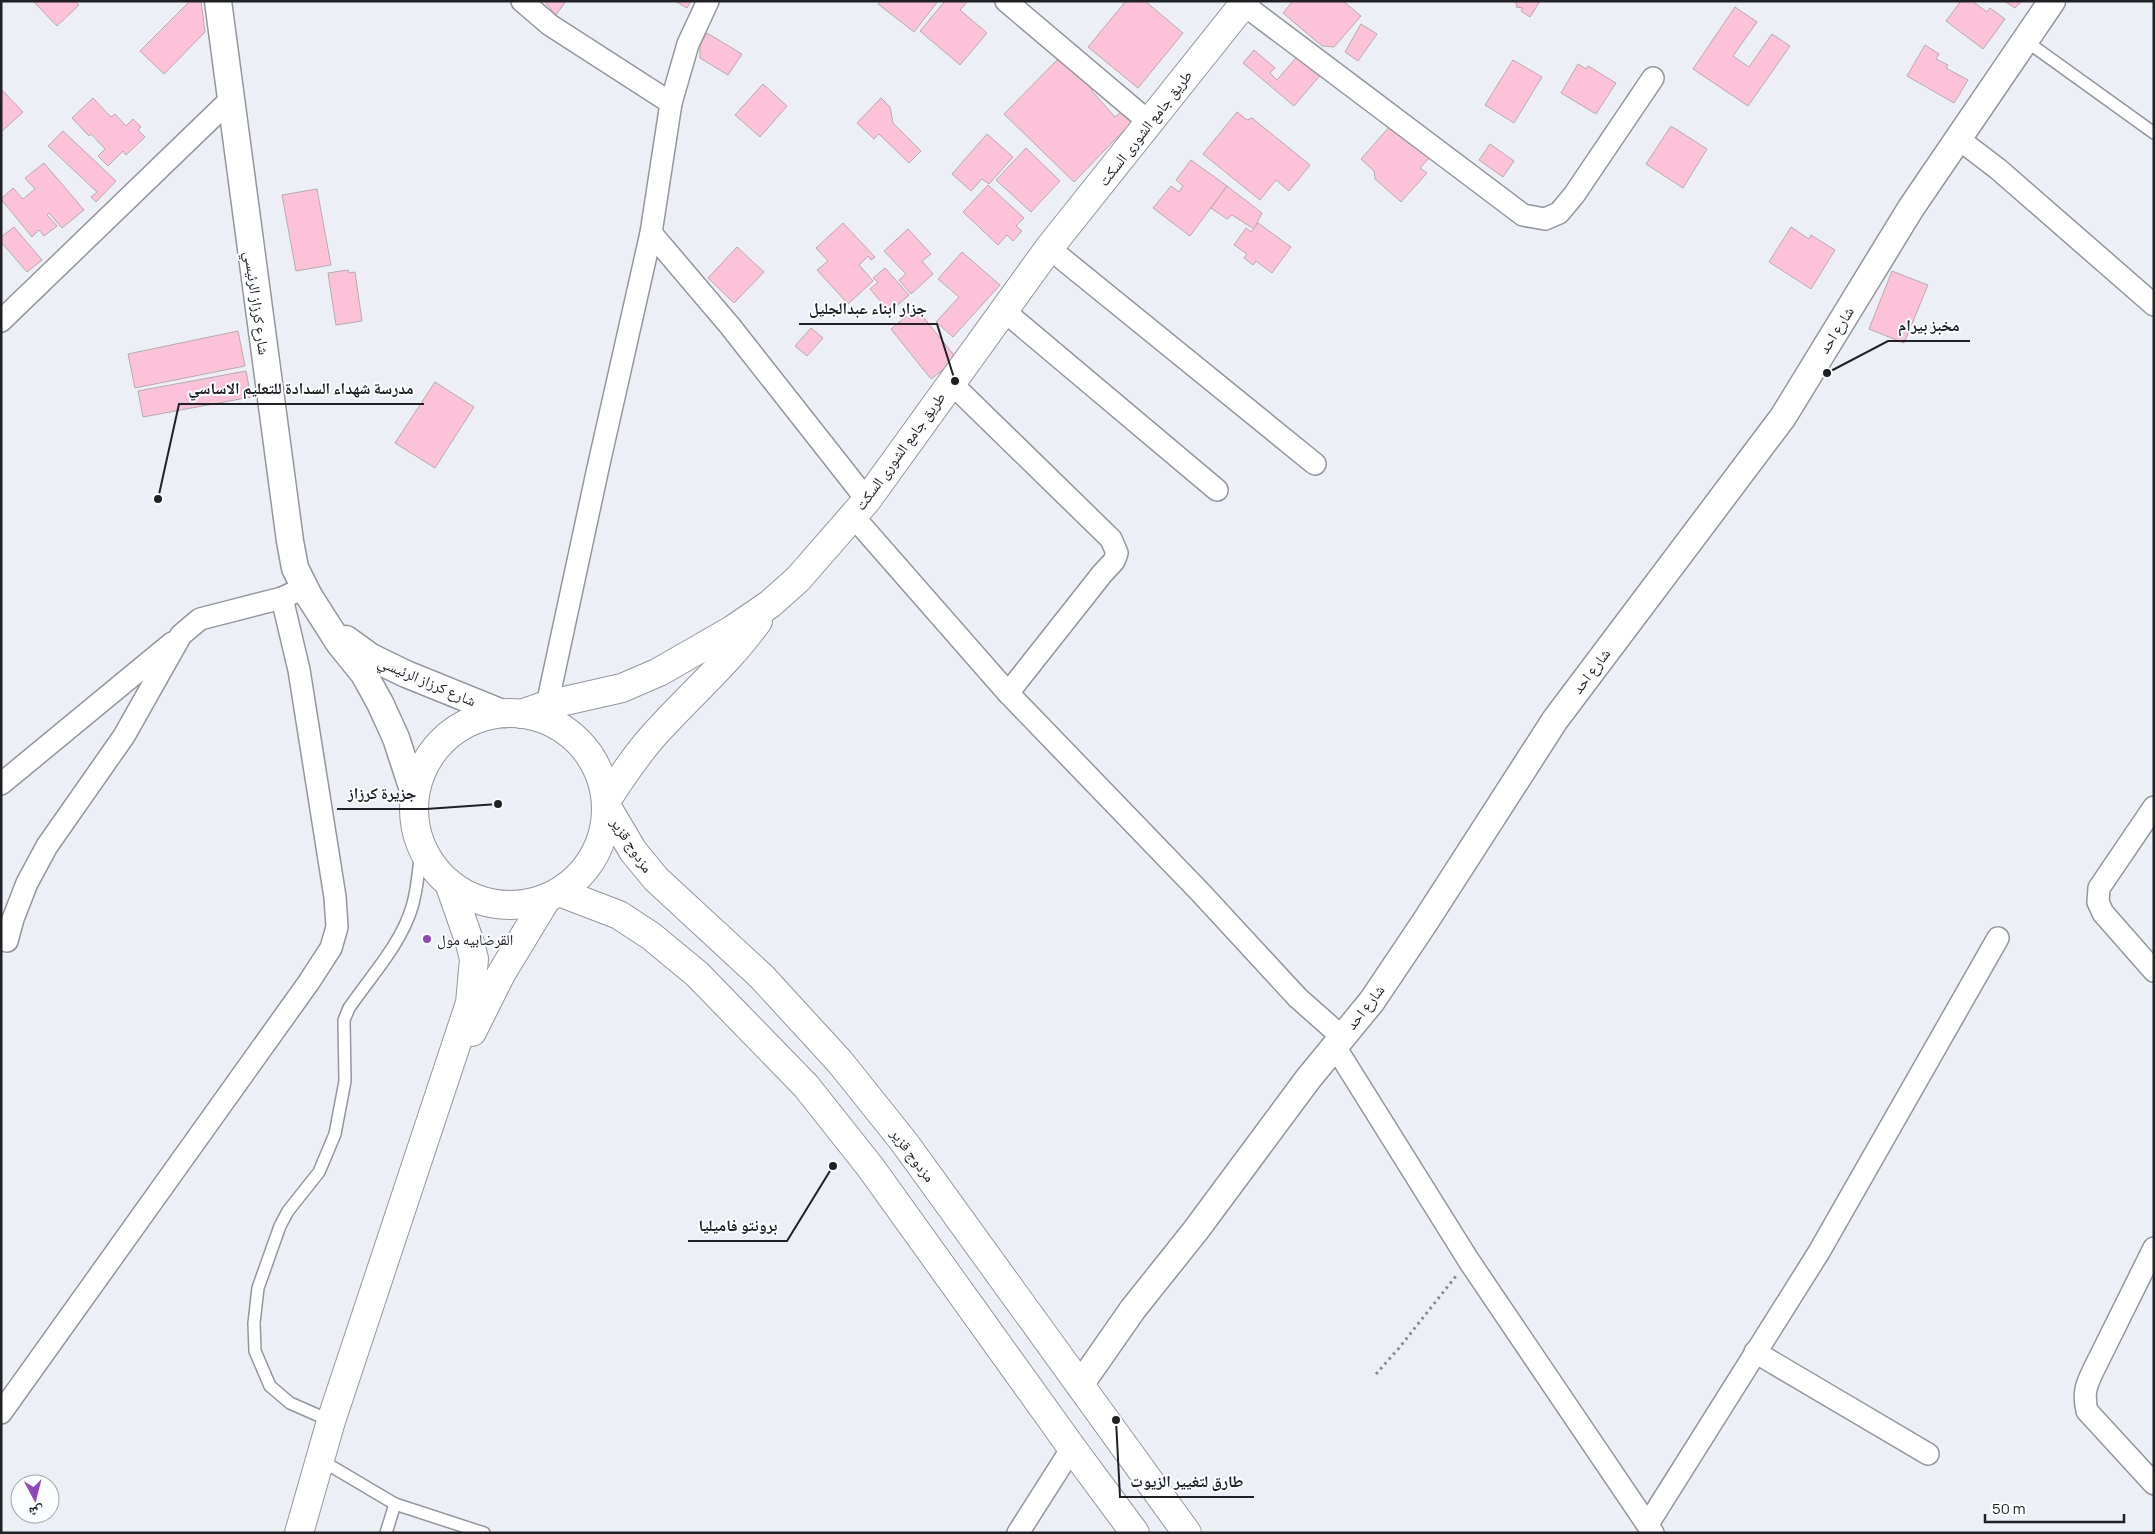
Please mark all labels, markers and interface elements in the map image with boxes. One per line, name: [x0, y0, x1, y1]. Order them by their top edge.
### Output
street label: طريق جامع الشورى السكت: [1093, 66, 1197, 190]
street label: شارع كرزاز الرئيسي: [238, 250, 275, 357]
callout: جزار ابناء عبدالجليل: [799, 293, 937, 324]
text: جزار ابناء عبدالجليل: [809, 297, 927, 319]
street label: شارع احد: [1813, 302, 1859, 358]
callout: مخبز بيرام: [1888, 310, 1970, 341]
text: مخبز بيرام: [1898, 314, 1960, 337]
callout: مدرسة شهداء السدادة للتعليم الاساسي: [179, 373, 424, 404]
text: مدرسة شهداء السدادة للتعليم الاساسي: [188, 377, 414, 401]
street label: طريق جامع الشورى السكت: [850, 387, 950, 514]
street label: شارع احد: [1567, 644, 1615, 698]
street label: شارع كرزاز الرئيسي: [374, 651, 479, 713]
callout: جزيرة كرزاز: [337, 778, 426, 809]
text: جزيرة كرزاز: [347, 782, 416, 804]
street label: مزدوج قزير: [605, 812, 658, 877]
place label: القرضابيه مول: [437, 929, 513, 950]
marker: القرضابيه مول: [421, 933, 433, 945]
street label: شارع احد: [1341, 980, 1389, 1034]
street label: مزدوج قزير: [885, 1123, 940, 1186]
callout: برونتو فاميليا: [688, 1210, 787, 1241]
text: برونتو فاميليا: [699, 1214, 777, 1236]
callout: طارق لتغيير الزيوت: [1120, 1466, 1254, 1497]
text: طارق لتغيير الزيوت: [1130, 1470, 1244, 1492]
north arrow: [10, 1474, 60, 1524]
scale bar: [1985, 1492, 2124, 1524]
text: 50 m: [1992, 1498, 2026, 1519]
text: ش: [28, 1502, 45, 1523]

